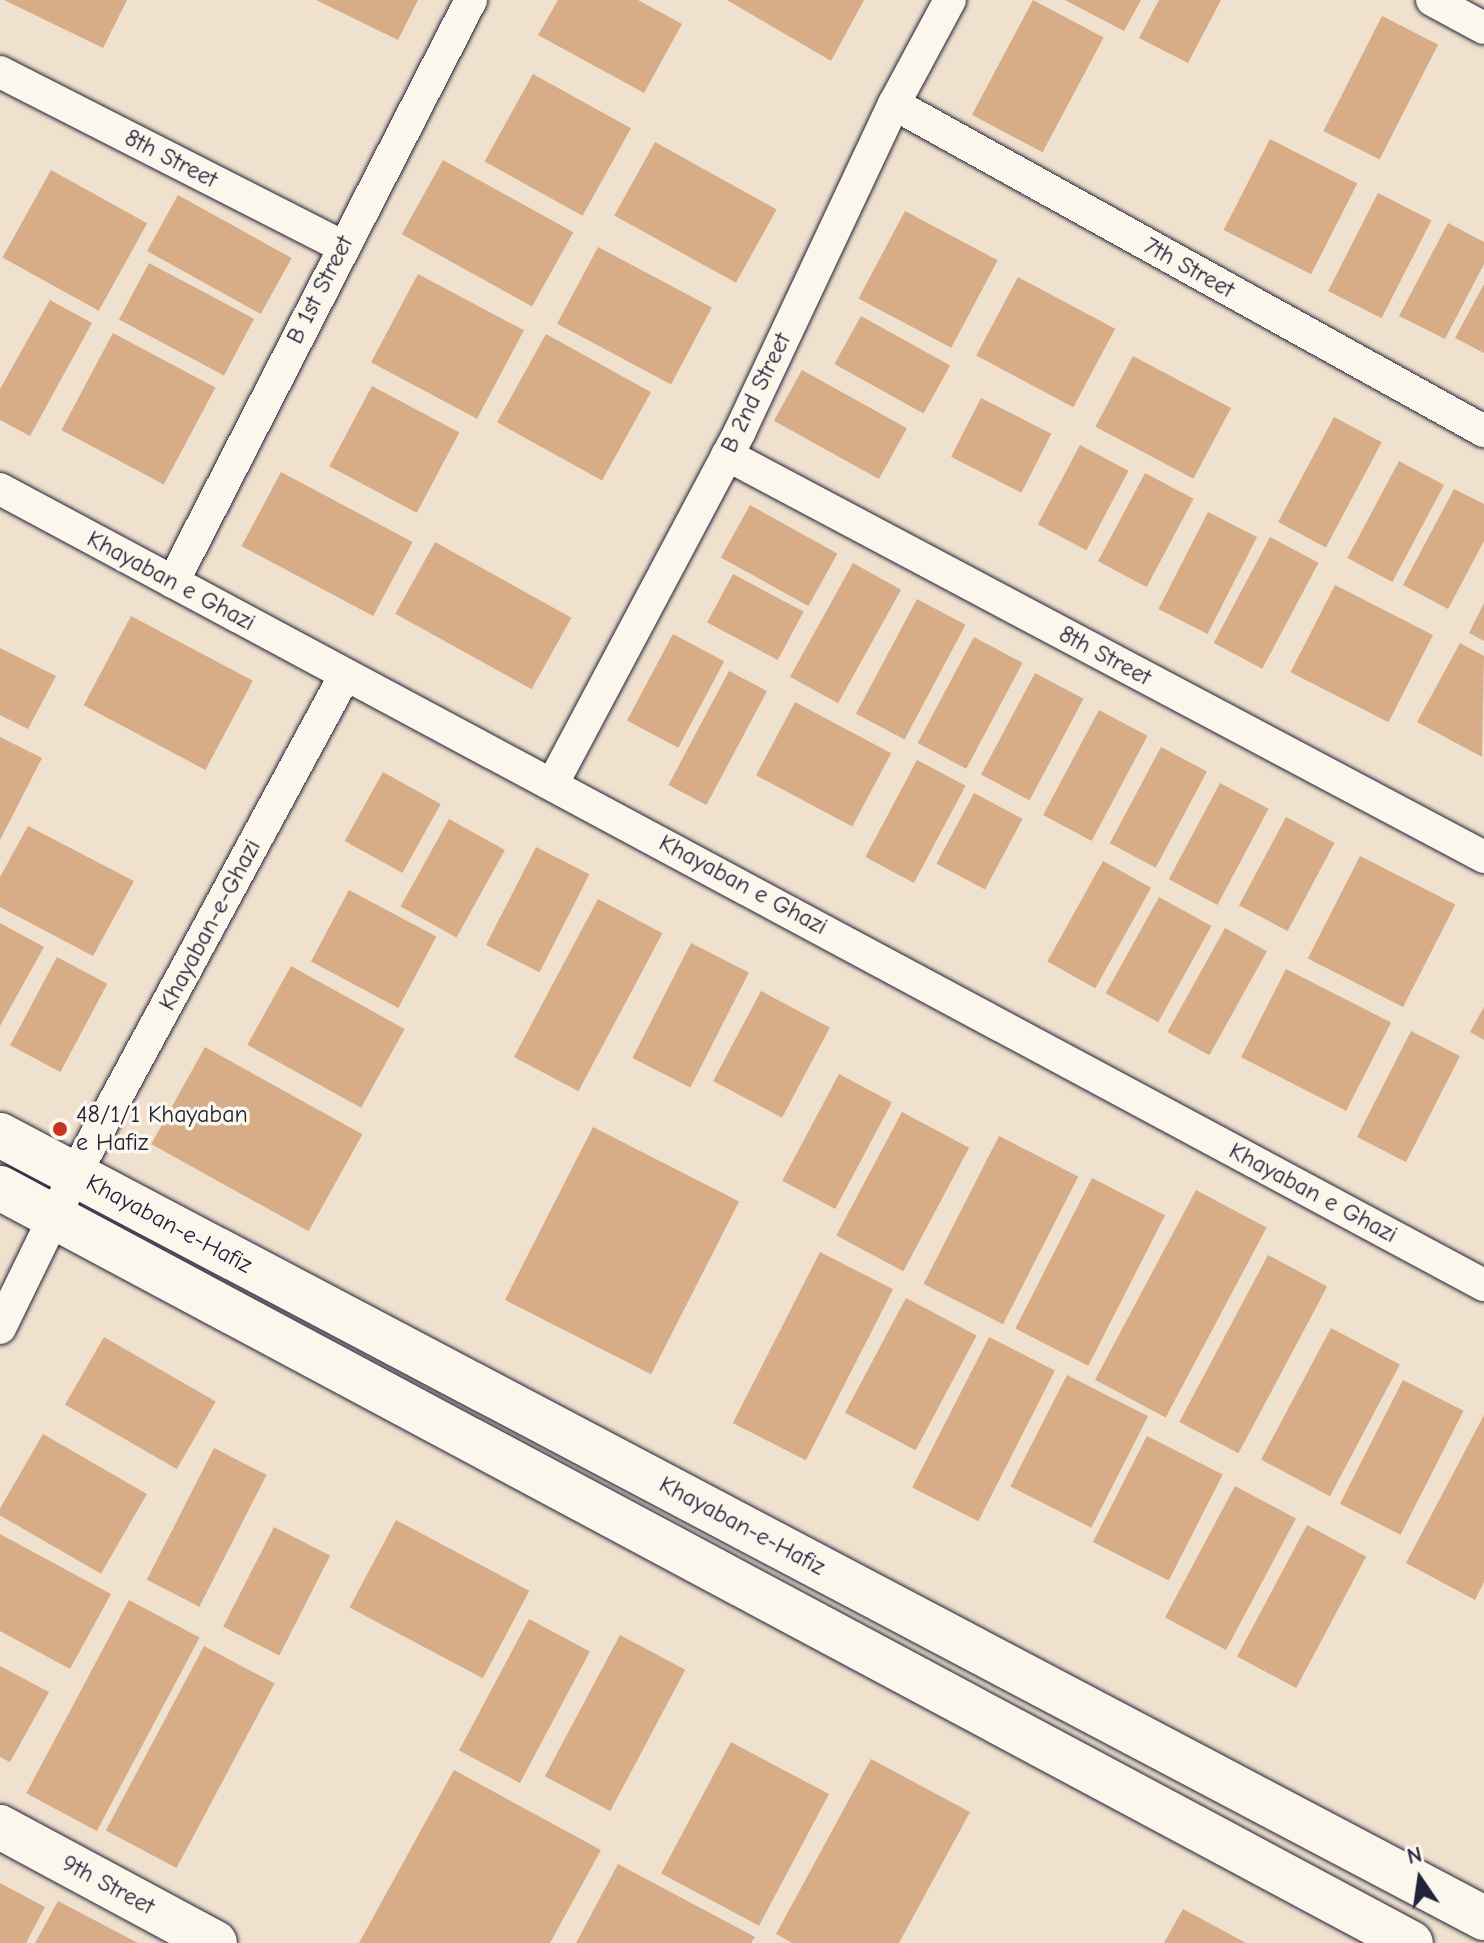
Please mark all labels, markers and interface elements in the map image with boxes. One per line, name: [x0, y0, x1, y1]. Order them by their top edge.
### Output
street label: 8th Street: [120, 123, 222, 195]
street label: B 1st Street: [281, 231, 359, 349]
street label: 7th Street: [1139, 231, 1239, 305]
street label: B 2nd Street: [715, 328, 797, 458]
street label: Khayaban e Ghazi: [82, 525, 260, 637]
street label: 8th Street: [1054, 620, 1156, 692]
street label: Khayaban e Ghazi: [654, 829, 832, 941]
street label: Khayaban-e-Ghazi: [153, 835, 267, 1015]
place label: 48/1/1 Khayaban e Hafiz: [76, 1101, 248, 1157]
marker: 48/1/1 Khayaban e Hafiz: [51, 1120, 69, 1138]
street label: Khayaban e Ghazi: [1224, 1137, 1402, 1249]
street label: Khayaban-e-Hafiz: [81, 1168, 257, 1280]
street label: Khayaban-e-Hafiz: [654, 1470, 830, 1582]
north arrow: [1380, 1839, 1460, 1919]
text: N: [1405, 1841, 1425, 1870]
street label: 9th Street: [57, 1849, 159, 1921]

